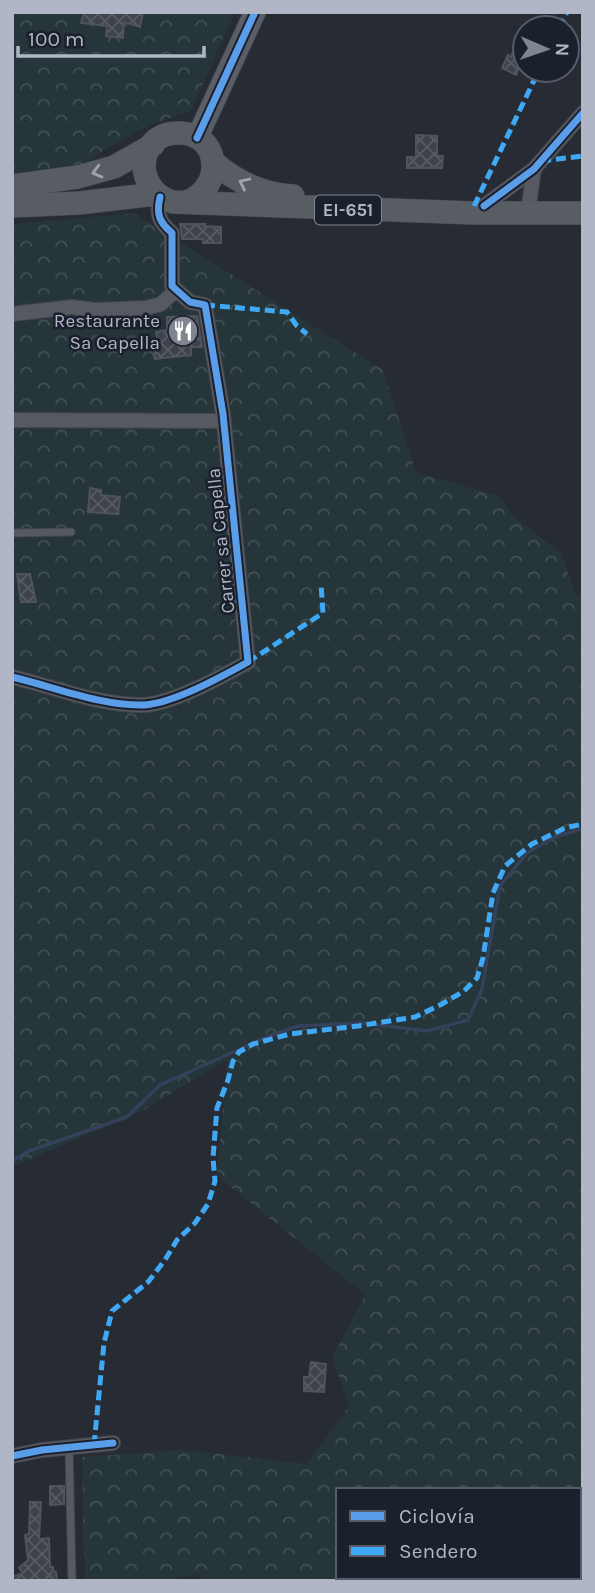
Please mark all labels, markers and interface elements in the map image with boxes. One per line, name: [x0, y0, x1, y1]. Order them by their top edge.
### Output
scale bar: [18, 14, 203, 58]
north arrow: [511, 14, 581, 84]
text: 100 m: [28, 27, 85, 51]
text: N: [551, 42, 573, 57]
one-way arrow: [91, 164, 103, 178]
one-way arrow: [239, 177, 251, 191]
road number: EI-651: [315, 196, 381, 224]
place label: Restaurante Sa Capella: [54, 310, 160, 354]
restaurant icon: Restaurante Sa Capella: [166, 314, 200, 348]
street label: Carrer sa Capella: [202, 467, 240, 615]
legend: [336, 1488, 581, 1579]
text: Ciclovía: [399, 1504, 475, 1528]
text: Sendero: [399, 1539, 477, 1563]

